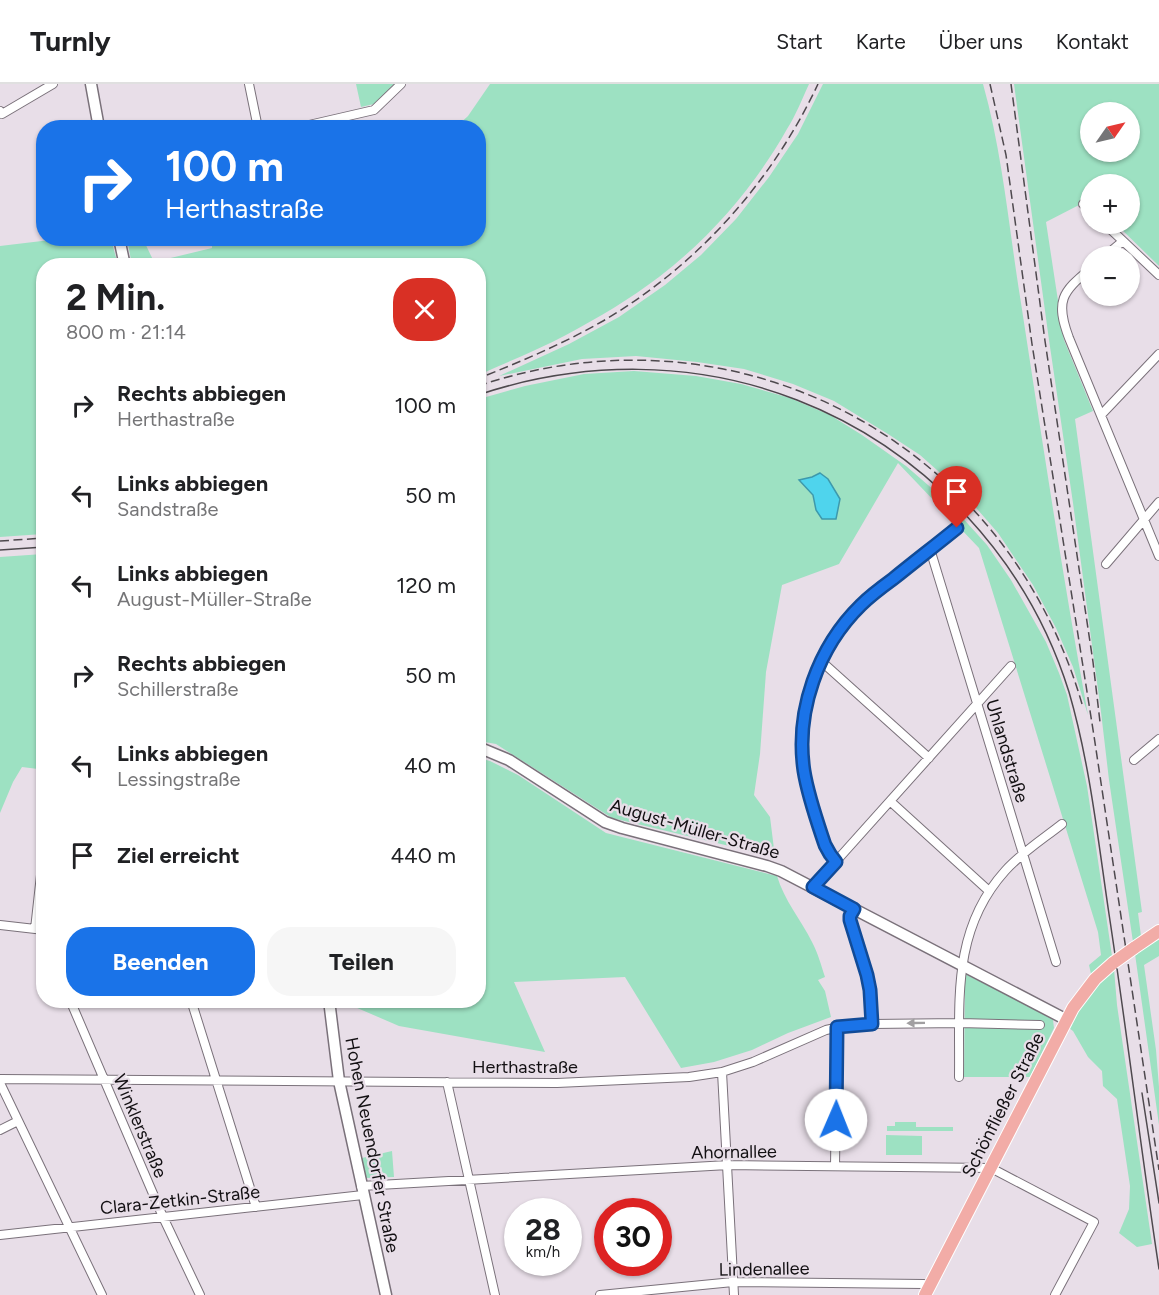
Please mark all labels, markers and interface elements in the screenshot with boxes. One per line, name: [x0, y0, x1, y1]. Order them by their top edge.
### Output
text: Turnly: [30, 24, 111, 58]
text: Start: [776, 29, 823, 54]
text: Karte: [856, 29, 906, 54]
text: Über uns: [939, 29, 1023, 54]
text: Kontakt: [1056, 29, 1129, 54]
north arrow: [1080, 102, 1140, 162]
map controls: [1080, 102, 1140, 306]
text: 100 m: [165, 141, 284, 192]
icon: right: [66, 144, 144, 222]
button: +: [1080, 174, 1140, 234]
text: Herthastraße: [165, 192, 324, 225]
button: −: [1080, 246, 1140, 306]
text: 2 Min.: [66, 276, 165, 319]
button: close: [393, 278, 456, 341]
text: 800 m · 21:14: [66, 320, 186, 344]
text: Rechts abbiegen: [117, 380, 286, 407]
icon: right: [66, 389, 99, 422]
text: 100 m: [395, 392, 456, 419]
text: Herthastraße: [117, 407, 235, 431]
pin: [931, 466, 982, 528]
text: Links abbiegen: [117, 470, 268, 497]
icon: arrive: [940, 475, 973, 508]
icon: left: [66, 479, 99, 512]
text: 50 m: [405, 482, 456, 509]
text: Sandstraße: [117, 497, 218, 521]
text: Links abbiegen: [117, 560, 268, 587]
icon: left: [66, 569, 99, 602]
text: 120 m: [396, 572, 456, 599]
text: August-Müller-Straße: [117, 587, 312, 611]
text: Rechts abbiegen: [117, 650, 286, 677]
icon: right: [66, 659, 99, 692]
text: 50 m: [405, 662, 456, 689]
text: Schillerstraße: [117, 677, 238, 701]
street label: Uhlandstraße: [981, 697, 1033, 806]
text: Links abbiegen: [117, 740, 268, 767]
icon: left: [66, 749, 99, 782]
text: 40 m: [404, 752, 456, 779]
text: Lessingstraße: [117, 767, 241, 791]
street label: August-Müller-Straße: [608, 794, 782, 864]
icon: arrive: [66, 839, 99, 872]
text: Ziel erreicht: [117, 842, 240, 869]
text: 440 m: [390, 842, 456, 869]
button: Beenden: [66, 927, 255, 996]
button: Teilen: [267, 927, 456, 996]
one-way arrow: [906, 1019, 925, 1028]
street label: Schönfließer Straße: [957, 1029, 1049, 1181]
street label: Hohen Neuendorfer Straße: [340, 1035, 404, 1255]
street label: Herthastraße: [472, 1056, 578, 1078]
street label: Winklerstraße: [108, 1071, 172, 1181]
position arrow: [804, 1088, 868, 1152]
street label: Ahornallee: [691, 1140, 777, 1164]
street label: Clara-Zetkin-Straße: [99, 1181, 261, 1219]
speed limit sign: 30: [594, 1198, 672, 1276]
text: 28: [525, 1211, 561, 1248]
text: km/h: [526, 1243, 560, 1261]
street label: Lindenallee: [718, 1257, 810, 1281]

